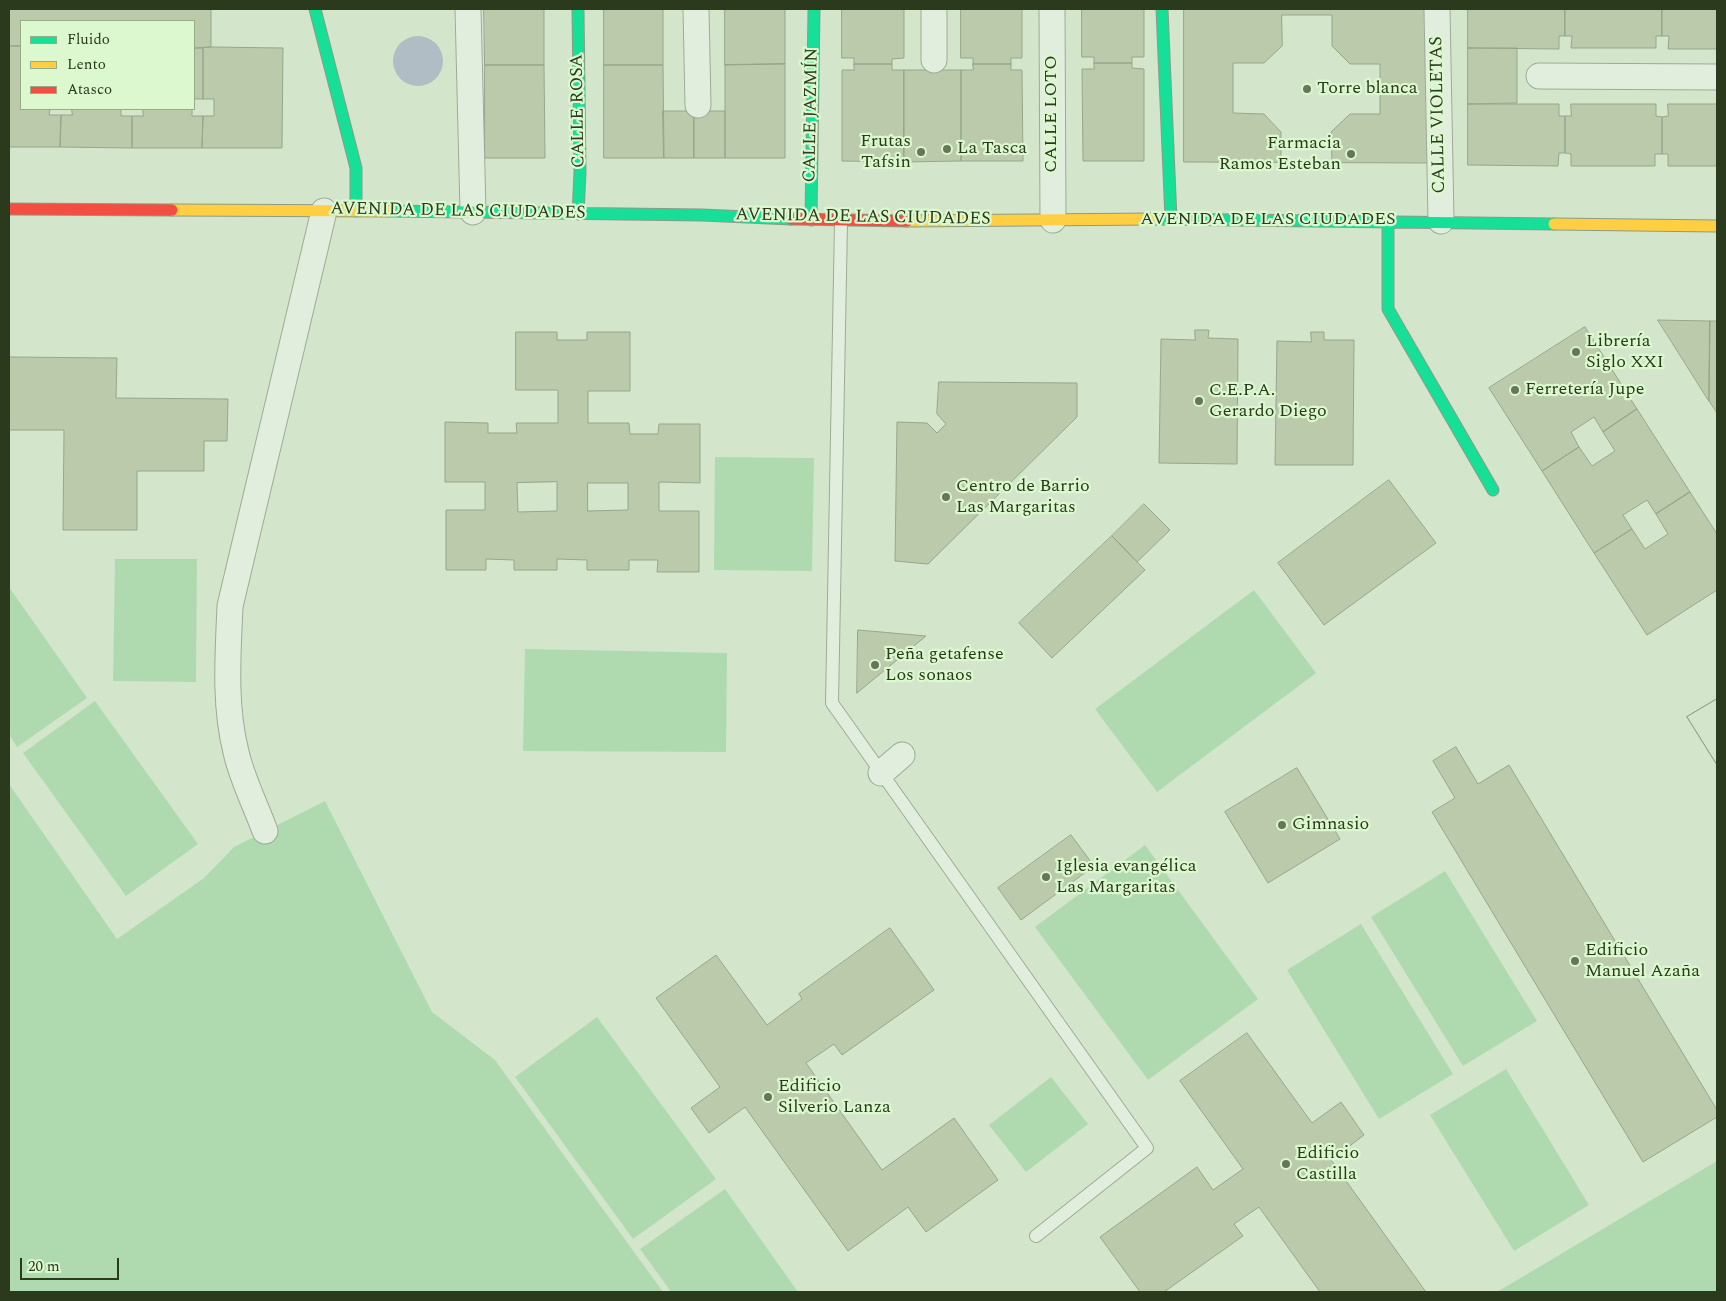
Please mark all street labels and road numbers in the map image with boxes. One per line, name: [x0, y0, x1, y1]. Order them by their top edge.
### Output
street label: CALLE VIOLETAS: [1427, 36, 1451, 194]
street label: CALLE JAZMÍN: [800, 47, 824, 183]
street label: CALLE ROSA: [567, 54, 591, 168]
street label: CALLE LOTO: [1041, 55, 1063, 173]
street label: AVENIDA DE LAS CIUDADES: [330, 199, 586, 225]
street label: AVENIDA DE LAS CIUDADES: [735, 205, 991, 231]
street label: AVENIDA DE LAS CIUDADES: [1140, 209, 1396, 231]

